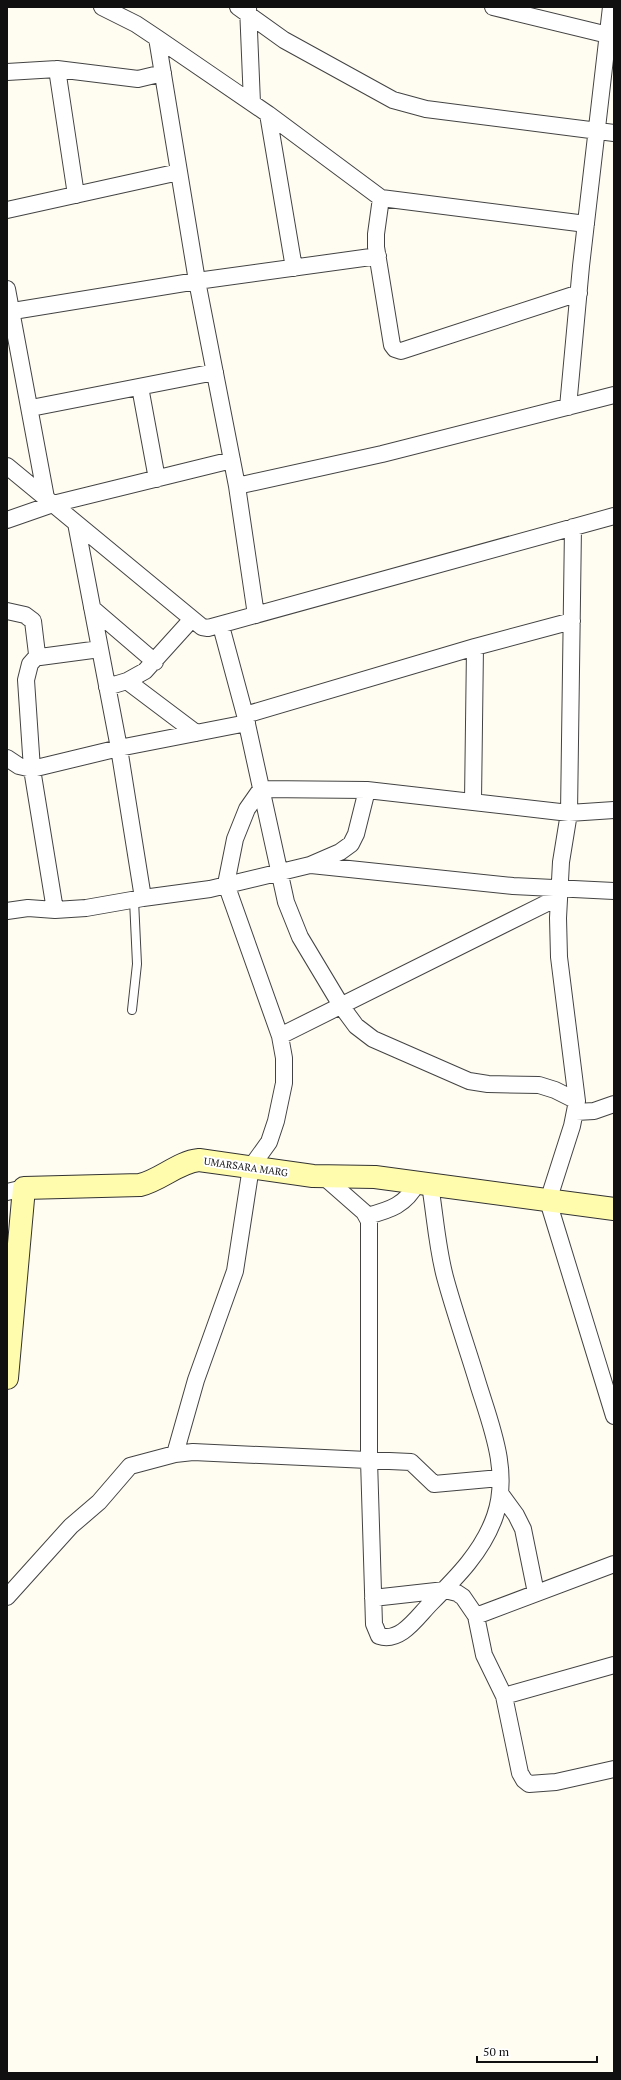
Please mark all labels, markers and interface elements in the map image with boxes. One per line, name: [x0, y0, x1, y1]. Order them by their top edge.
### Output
street label: UMARSARA MARG: [203, 1155, 289, 1179]
scale bar: [477, 2038, 597, 2064]
text: 50 m: [483, 2044, 510, 2059]

